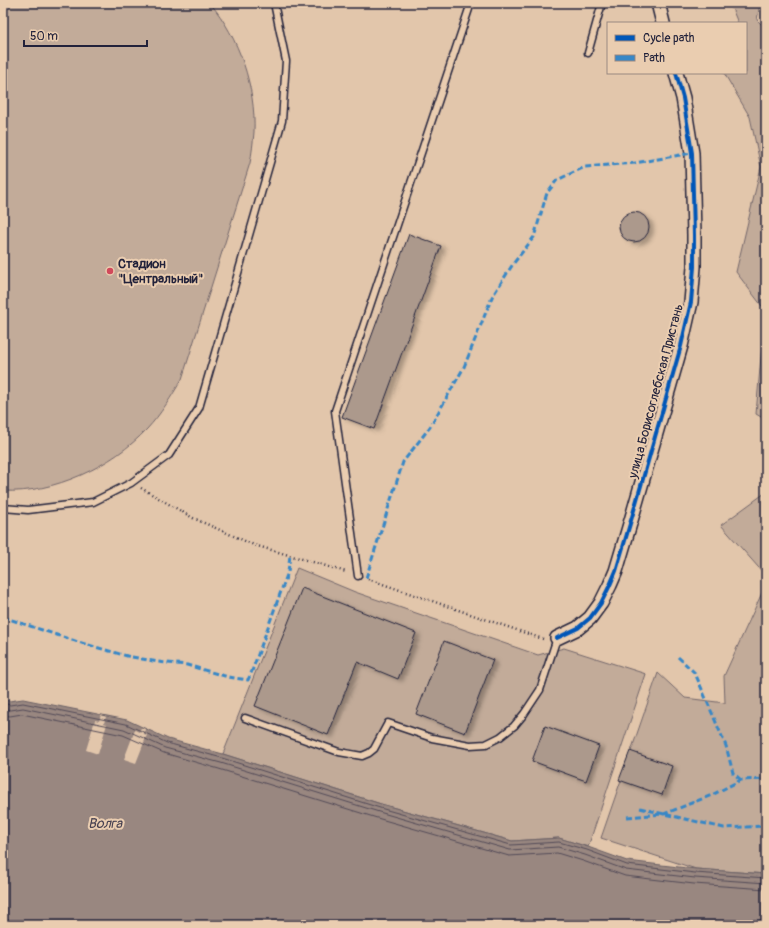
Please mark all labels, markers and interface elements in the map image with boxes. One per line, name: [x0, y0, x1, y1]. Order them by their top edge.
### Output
scale bar: [24, 22, 147, 48]
legend: [607, 22, 747, 74]
text: 50 m: [30, 29, 58, 44]
text: Cycle path: [643, 31, 695, 46]
text: Path: [643, 51, 665, 66]
place label: Стадион "Центральный": [118, 256, 203, 287]
marker: Стадион "Центральный": [105, 266, 115, 276]
street label: улица Борисоглебская Пристань: [625, 302, 687, 481]
water label: Волга: [88, 815, 124, 832]

